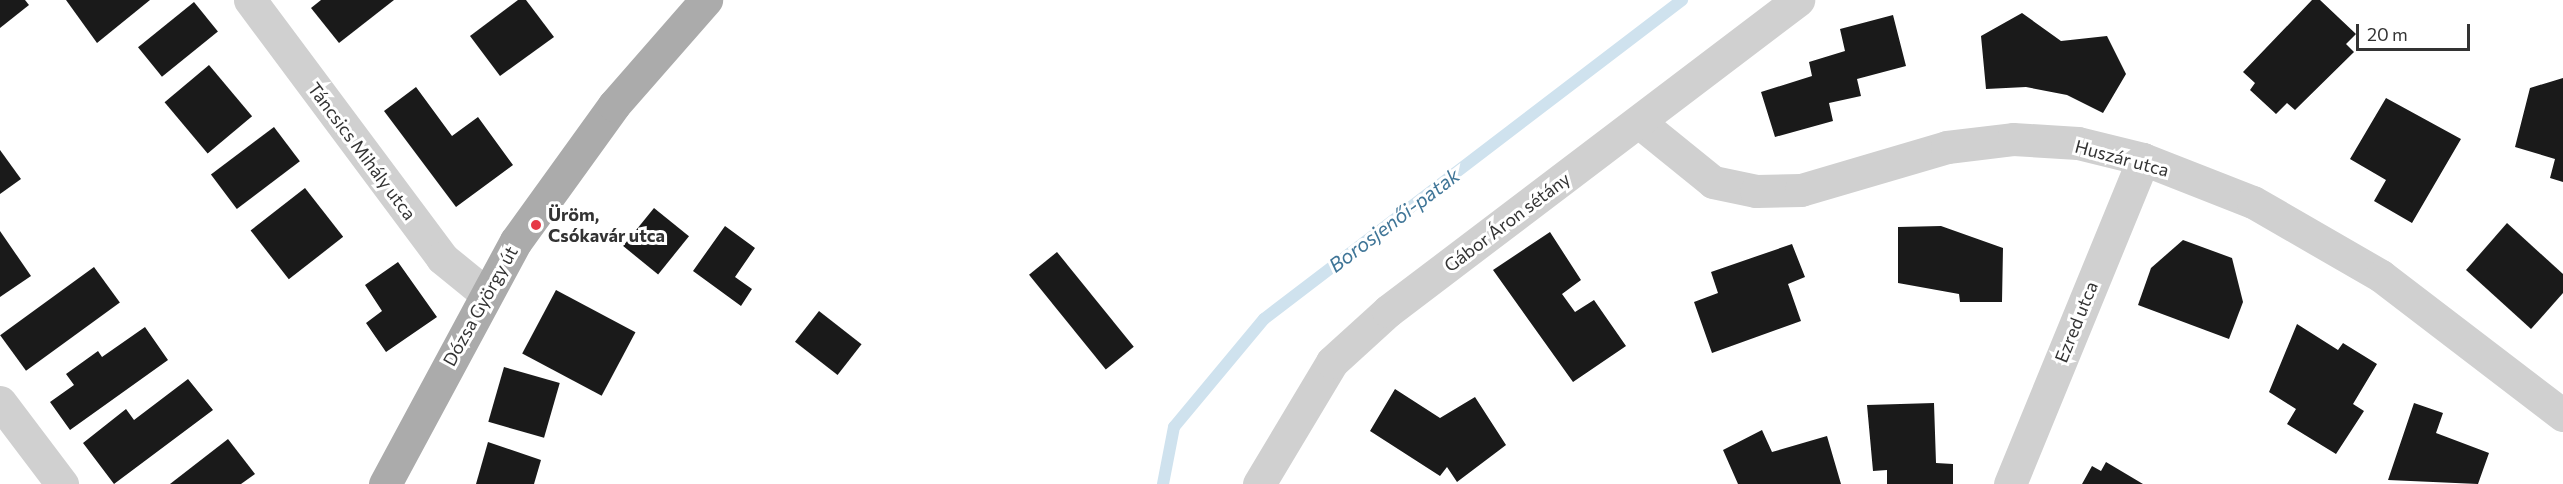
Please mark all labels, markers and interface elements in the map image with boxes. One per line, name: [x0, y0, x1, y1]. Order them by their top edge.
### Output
scale bar: [2359, 12, 2473, 50]
text: 20 m: [2367, 23, 2408, 45]
street label: Táncsics Mihály utca: [303, 78, 421, 224]
street label: Huszár utca: [2073, 135, 2171, 181]
water label: Borosjenői-patak: [1324, 163, 1464, 277]
street label: Gábor Áron sétány: [1440, 168, 1574, 276]
place label: Üröm, Csókavár utca: [548, 204, 665, 246]
marker: Üröm, Csókavár utca: [529, 218, 543, 232]
street label: Dózsa György út: [438, 242, 522, 370]
street label: Ezred utca: [2050, 278, 2102, 366]

